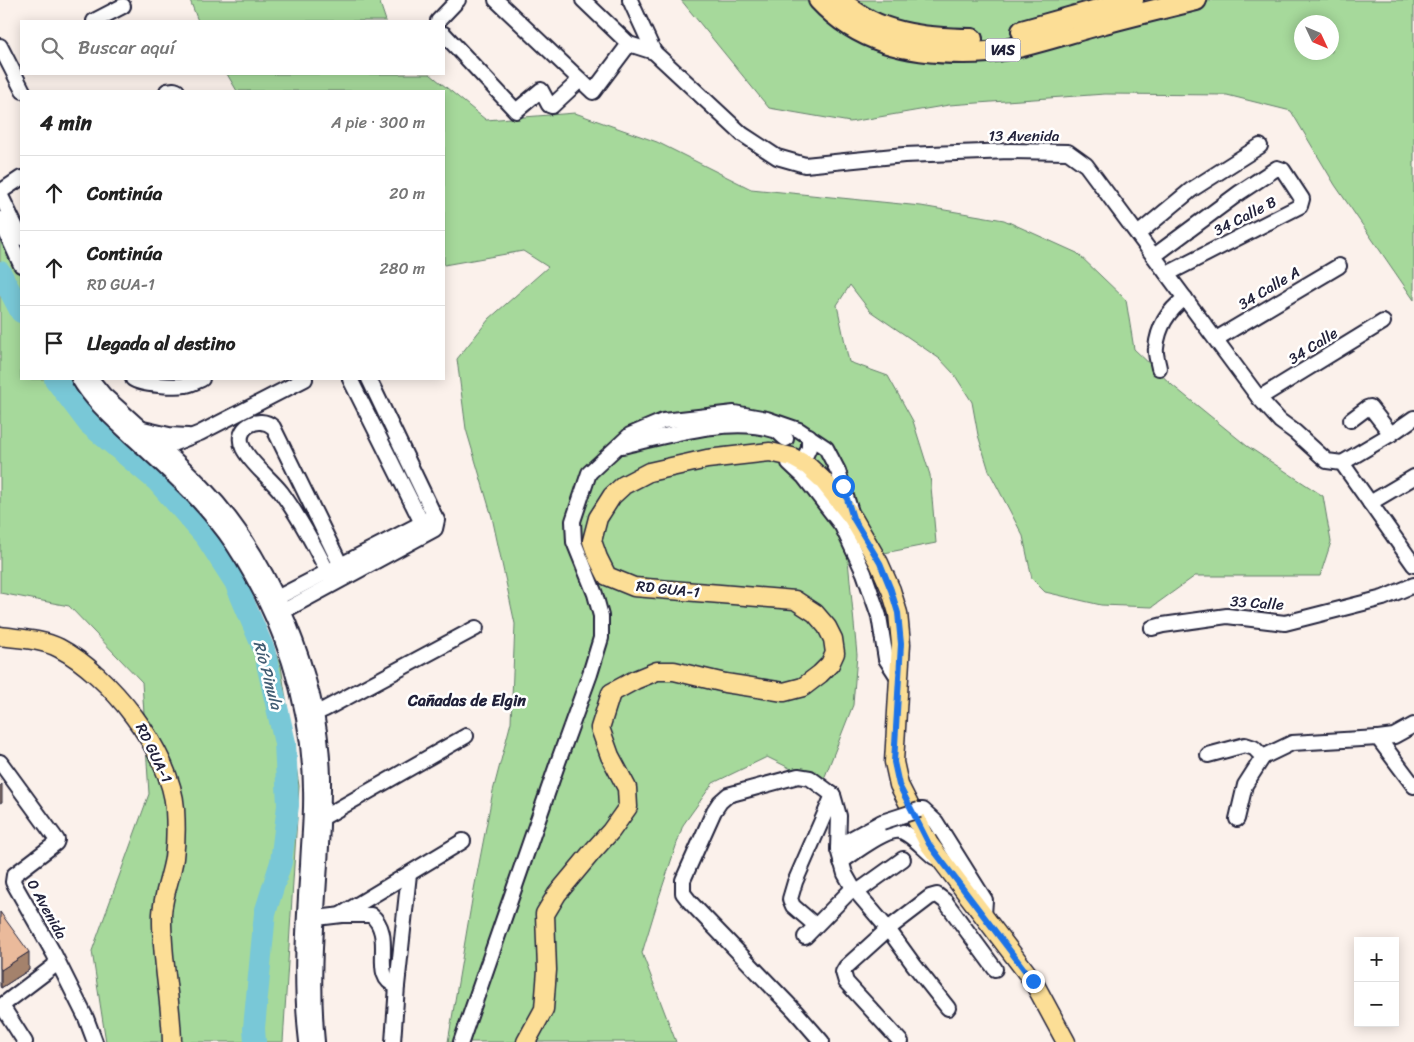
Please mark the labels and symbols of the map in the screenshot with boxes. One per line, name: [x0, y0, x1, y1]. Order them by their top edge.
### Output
north arrow: [1294, 15, 1339, 60]
road number: VAS: [986, 38, 1020, 62]
street label: 13 Avenida: [989, 123, 1060, 149]
street label: 34 Calle B: [1209, 189, 1282, 243]
street label: 34 Calle A: [1233, 259, 1305, 317]
street label: 34 Calle: [1283, 320, 1343, 372]
route start: [832, 475, 855, 498]
street label: RD GUA-1: [635, 573, 701, 605]
street label: 33 Calle: [1229, 588, 1285, 618]
water label: Río Pinula: [245, 637, 292, 714]
district label: Cañadas de Elgin: [407, 686, 526, 715]
street label: RD GUA-1: [128, 719, 180, 787]
street label: 0 Avenida: [20, 874, 74, 944]
route end: [1022, 970, 1045, 993]

